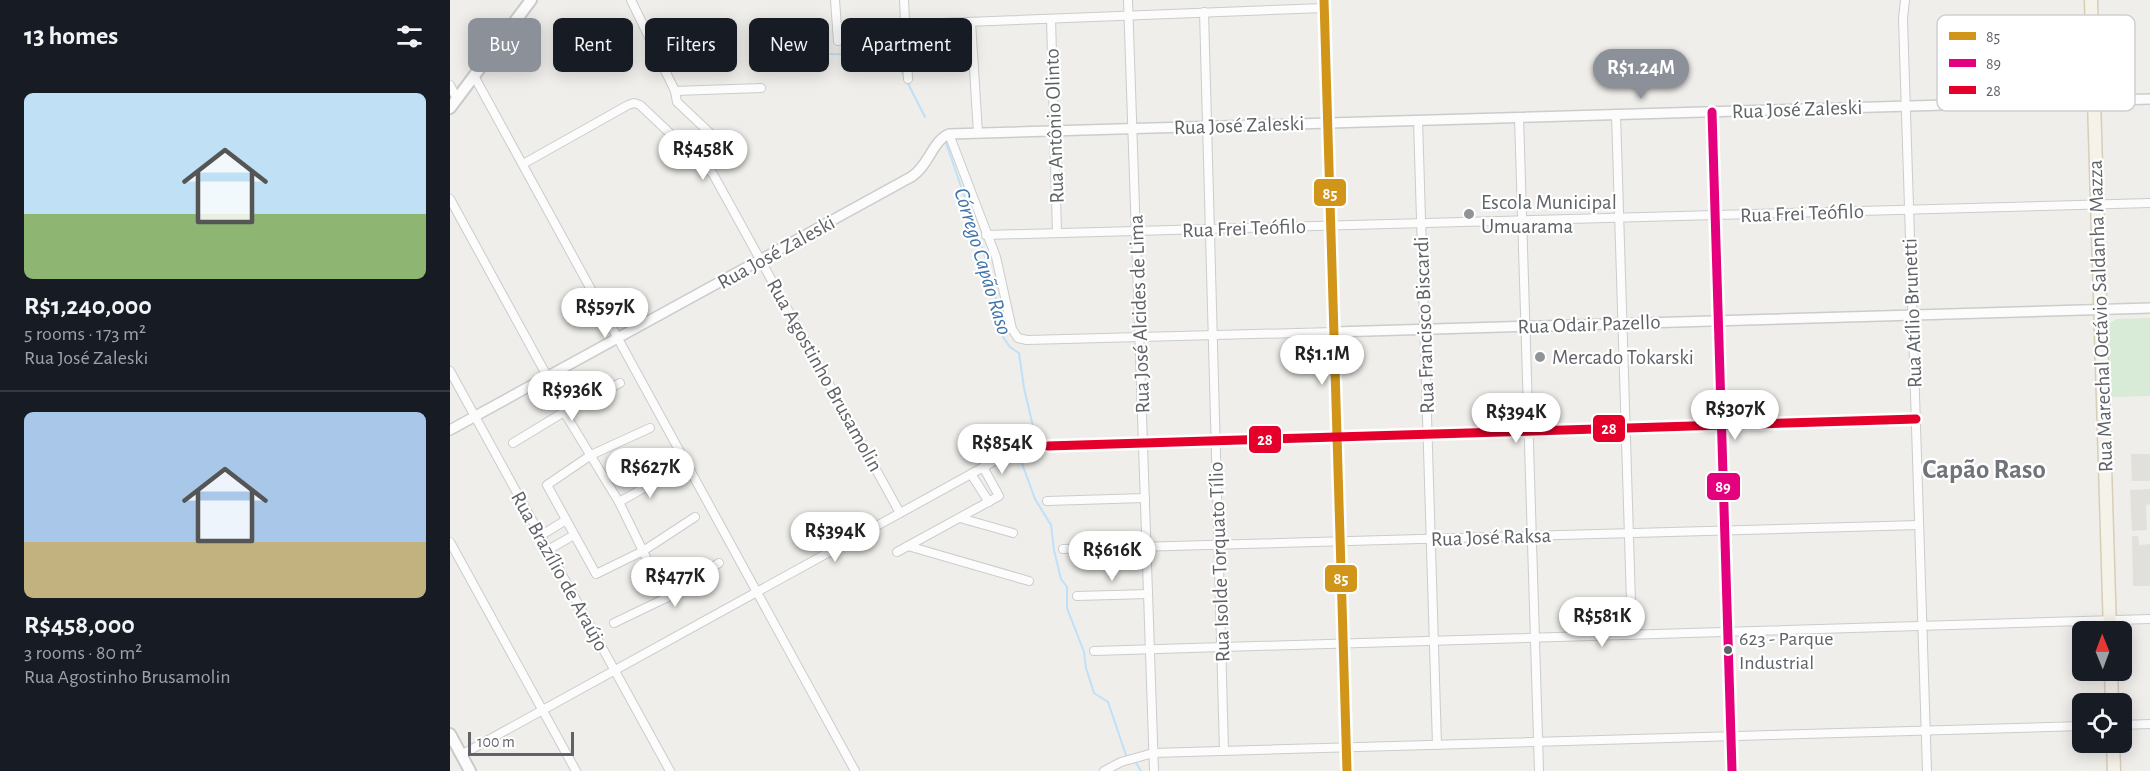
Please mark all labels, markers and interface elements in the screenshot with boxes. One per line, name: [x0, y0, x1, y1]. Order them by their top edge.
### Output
legend: [1937, 15, 2135, 111]
chip: Buy: [468, 18, 541, 72]
chip: Rent: [553, 18, 633, 72]
chip: Filters: [645, 18, 737, 72]
chip: New: [749, 18, 829, 72]
chip: Apartment: [841, 18, 972, 72]
icon: filters: [393, 20, 426, 53]
text: 13 homes: [24, 23, 118, 49]
text: 85: [1986, 29, 2000, 45]
street label: Rua Antônio Olinto: [1041, 48, 1068, 204]
pin: R$1.24M: [1586, 49, 1696, 100]
text: 89: [1986, 56, 2001, 72]
text: R$1.24M: [1607, 58, 1675, 78]
text: 28: [1986, 83, 2001, 99]
street label: Rua José Zaleski: [1731, 97, 1863, 122]
street label: Rua José Zaleski: [1173, 113, 1305, 138]
pin: R$458K: [654, 130, 752, 181]
icon: home: [171, 132, 279, 240]
text: R$458K: [672, 139, 734, 159]
street label: Rua Marechal Octávio Saldanha Mazza: [2085, 159, 2116, 473]
line badge: 85: [1313, 178, 1347, 207]
water label: Córrego Capão Raso: [949, 185, 1016, 338]
text: 85: [1323, 186, 1337, 202]
place label: Escola Municipal Umuarama: [1481, 192, 1617, 237]
street label: Rua Frei Teófilo: [1740, 201, 1864, 226]
marker: Escola Municipal Umuarama: [1462, 207, 1476, 221]
street label: Rua José Zaleski: [714, 212, 838, 293]
street label: Rua José Alcides de Lima: [1126, 214, 1153, 414]
street label: Rua Frei Teófilo: [1182, 216, 1306, 241]
street label: Rua Francisco Biscardi: [1411, 236, 1438, 414]
street label: Rua Atílio Brunetti: [1899, 238, 1926, 388]
street label: Rua Agostinho Brusamolin: [763, 275, 886, 475]
pin: R$597K: [556, 288, 654, 339]
text: R$1,240,000: [24, 293, 152, 319]
text: R$597K: [575, 297, 635, 317]
street label: Rua Odair Pazello: [1517, 312, 1661, 337]
text: 5 rooms · 173 m²: [24, 324, 146, 344]
pin: R$1.1M: [1273, 335, 1371, 386]
text: R$1.1M: [1294, 344, 1350, 364]
place label: Mercado Tokarski: [1552, 347, 1694, 368]
text: Rua José Zaleski: [24, 348, 148, 368]
marker: Mercado Tokarski: [1533, 350, 1547, 364]
pin: R$936K: [523, 371, 621, 422]
text: R$936K: [542, 380, 602, 400]
pin: R$307K: [1686, 390, 1784, 441]
pin: R$394K: [1467, 393, 1565, 444]
text: R$307K: [1705, 399, 1765, 419]
text: R$394K: [1486, 402, 1546, 422]
line badge: 28: [1592, 414, 1626, 443]
text: 28: [1601, 421, 1617, 437]
pin: R$854K: [953, 424, 1051, 475]
line badge: 28: [1248, 425, 1282, 454]
text: 28: [1257, 432, 1273, 448]
text: R$854K: [971, 433, 1033, 453]
pin: R$627K: [601, 448, 699, 499]
icon: home: [171, 451, 279, 559]
district label: Capão Raso: [1922, 456, 2046, 483]
text: R$627K: [620, 457, 680, 477]
street label: Rua Isolde Torquato Tílio: [1206, 461, 1233, 663]
line badge: 89: [1706, 472, 1741, 501]
text: 89: [1715, 479, 1731, 495]
street label: Rua Brazílio de Araújo: [507, 488, 612, 655]
pin: R$394K: [786, 512, 884, 563]
text: R$394K: [805, 521, 865, 541]
street label: Rua José Raksa: [1430, 525, 1552, 550]
pin: R$616K: [1063, 531, 1161, 582]
text: R$616K: [1083, 540, 1142, 560]
pin: R$477K: [626, 557, 724, 608]
line badge: 85: [1324, 564, 1358, 593]
text: R$477K: [645, 566, 705, 586]
text: 85: [1334, 571, 1348, 587]
pin: R$581K: [1553, 597, 1651, 648]
text: R$581K: [1573, 606, 1631, 626]
text: R$458,000: [24, 612, 135, 638]
north arrow: [2072, 621, 2132, 681]
map controls: [2072, 621, 2132, 753]
place label: 623 - Parque Industrial: [1739, 629, 1833, 673]
text: 3 rooms · 80 m²: [24, 643, 142, 663]
marker: 623 - Parque Industrial: [1722, 644, 1734, 656]
text: Rua Agostinho Brusamolin: [24, 667, 231, 687]
button: locate: [2072, 693, 2132, 753]
scale bar: [468, 729, 574, 756]
text: 100 m: [477, 734, 515, 750]

